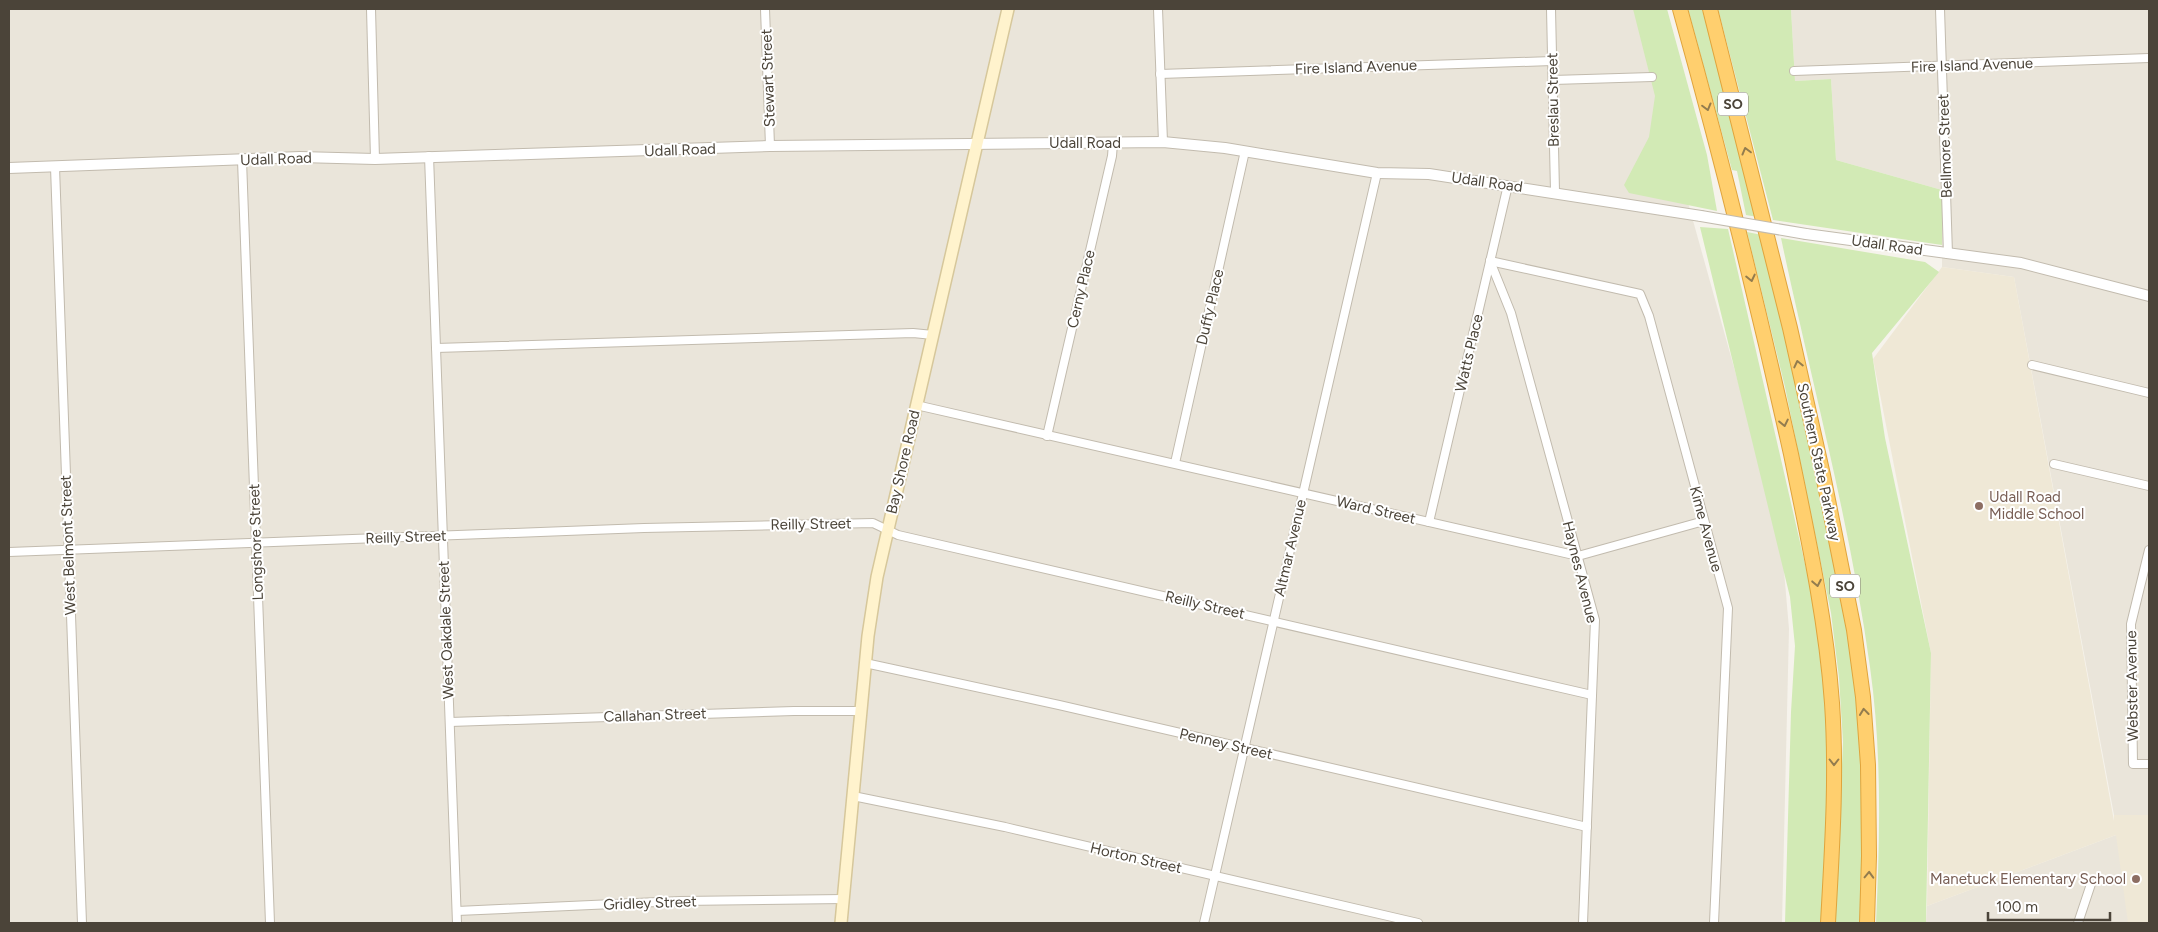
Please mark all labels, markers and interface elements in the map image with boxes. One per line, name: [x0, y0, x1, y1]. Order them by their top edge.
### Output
street label: Stewart Street: [757, 28, 779, 128]
street label: Breslau Street: [1543, 52, 1563, 147]
street label: Fire Island Avenue: [1911, 54, 2033, 76]
street label: Fire Island Avenue: [1295, 56, 1417, 78]
road number: SO: [1718, 92, 1748, 116]
street label: Bellmore Street: [1934, 93, 1956, 198]
one-way arrow: [1701, 103, 1712, 111]
street label: Udall Road: [1049, 134, 1121, 152]
street label: Udall Road: [644, 140, 716, 160]
one-way arrow: [1741, 147, 1752, 156]
street label: Udall Road: [240, 149, 312, 169]
street label: Udall Road: [1450, 168, 1524, 196]
street label: Udall Road: [1850, 231, 1924, 259]
street label: Cerny Place: [1063, 248, 1099, 330]
street label: Duffy Place: [1193, 267, 1227, 347]
one-way arrow: [1745, 274, 1756, 283]
street label: Watts Place: [1451, 312, 1487, 394]
one-way arrow: [1793, 359, 1804, 368]
street label: Southern State Parkway: [1793, 381, 1845, 543]
street label: Bay Shore Road: [882, 408, 924, 516]
one-way arrow: [1778, 419, 1789, 428]
street label: West Belmont Street: [57, 474, 79, 615]
street label: Longshore Street: [245, 483, 267, 601]
street label: Kime Avenue: [1686, 484, 1726, 574]
place label: Udall Road Middle School: [1989, 488, 2084, 523]
street label: Ward Street: [1335, 492, 1418, 528]
street label: Altmar Avenue: [1270, 498, 1310, 598]
marker: Udall Road Middle School: [1973, 500, 1985, 512]
street label: Reilly Street: [770, 514, 852, 534]
street label: Haynes Avenue: [1559, 519, 1601, 625]
street label: Reilly Street: [365, 527, 447, 547]
street label: West Oakdale Street: [435, 560, 457, 699]
road number: SO: [1830, 574, 1860, 598]
one-way arrow: [1811, 578, 1822, 587]
street label: Reilly Street: [1163, 587, 1247, 623]
street label: Webster Avenue: [2122, 630, 2142, 742]
street label: Callahan Street: [603, 704, 707, 726]
one-way arrow: [1859, 708, 1870, 716]
street label: Penney Street: [1178, 725, 1275, 764]
one-way arrow: [1829, 758, 1839, 766]
street label: Horton Street: [1088, 839, 1184, 877]
one-way arrow: [1863, 870, 1874, 878]
place label: Manetuck Elementary School: [1930, 870, 2126, 888]
marker: Manetuck Elementary School: [2130, 873, 2142, 885]
scale bar: [1988, 890, 2110, 922]
street label: Gridley Street: [603, 892, 697, 914]
text: 100 m: [1996, 898, 2038, 916]

